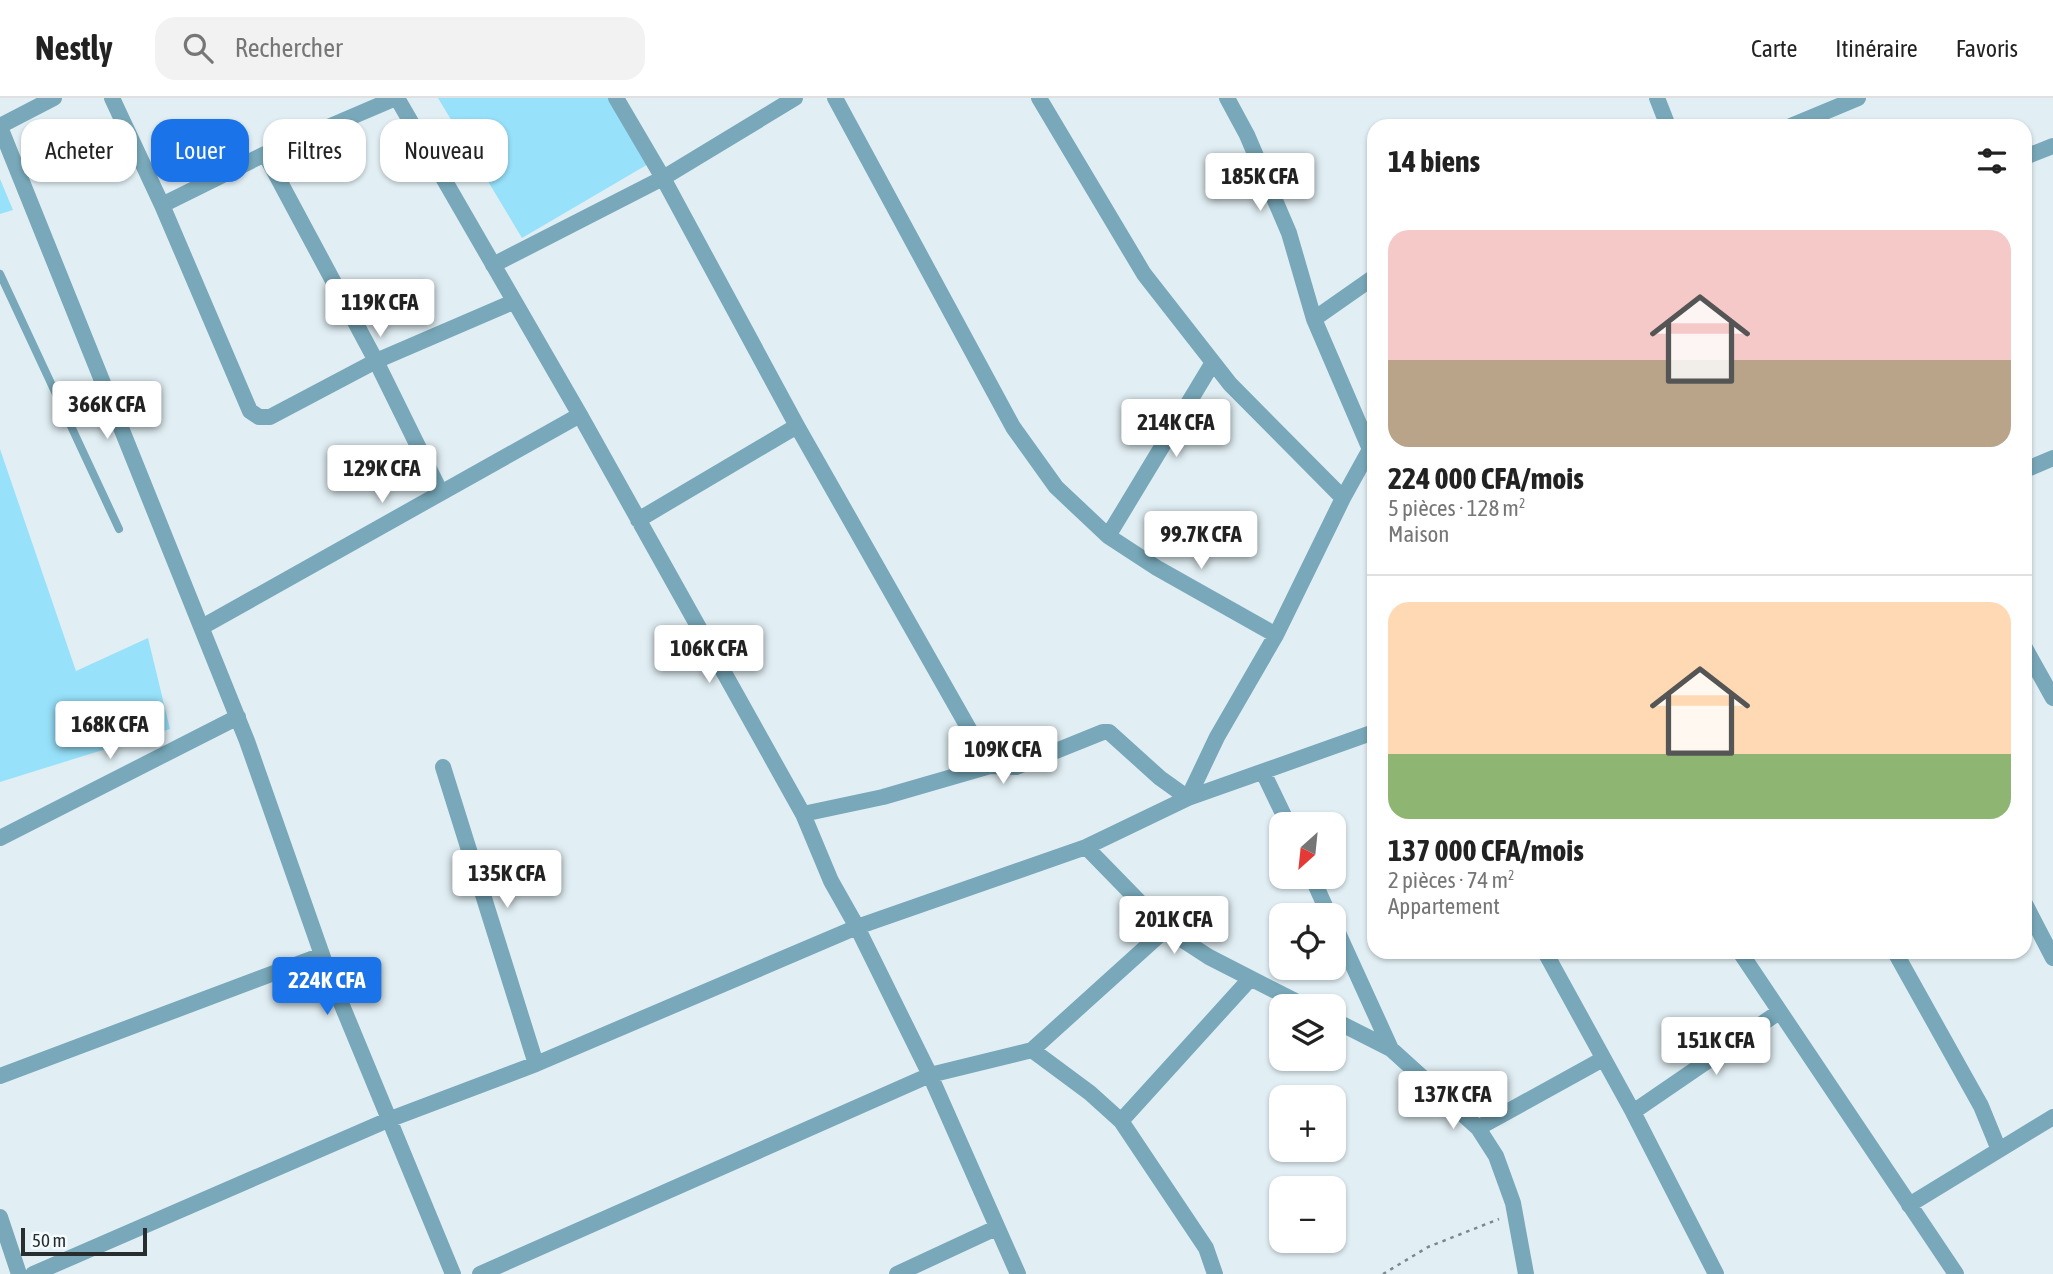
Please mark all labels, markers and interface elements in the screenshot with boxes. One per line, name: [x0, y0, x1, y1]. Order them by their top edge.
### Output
search box: [155, 17, 645, 80]
text: Nestly: [35, 29, 113, 67]
icon: search: [179, 29, 217, 67]
text: Rechercher: [235, 33, 343, 63]
text: Carte: [1751, 35, 1797, 62]
text: Itinéraire: [1835, 35, 1918, 62]
text: Favoris: [1956, 35, 2018, 62]
chip: Acheter: [21, 119, 137, 182]
chip: Louer: [151, 119, 249, 182]
chip: Filtres: [263, 119, 366, 182]
chip: Nouveau: [380, 119, 508, 182]
icon: filters: [1973, 142, 2011, 180]
text: 14 biens: [1388, 144, 1480, 178]
pin: 185K CFA: [1188, 153, 1332, 213]
text: 185K CFA: [1221, 163, 1299, 189]
icon: home: [1637, 276, 1763, 402]
pin: 119K CFA: [308, 280, 452, 339]
text: 119K CFA: [341, 289, 419, 315]
pin: 366K CFA: [35, 382, 179, 441]
text: 366K CFA: [68, 391, 146, 417]
pin: 214K CFA: [1104, 400, 1248, 459]
text: 214K CFA: [1137, 409, 1215, 435]
pin: 129K CFA: [310, 446, 454, 505]
text: 129K CFA: [343, 455, 421, 481]
text: 224 000 CFA/mois: [1388, 461, 1584, 495]
text: 5 pièces · 128 m²: [1388, 495, 1525, 521]
pin: 99.7K CFA: [1121, 512, 1281, 571]
text: 99.7K CFA: [1160, 521, 1242, 547]
text: Maison: [1388, 521, 1449, 547]
pin: 106K CFA: [637, 626, 781, 685]
text: 106K CFA: [670, 635, 748, 661]
icon: home: [1637, 648, 1763, 774]
pin: 168K CFA: [38, 702, 182, 761]
text: 168K CFA: [71, 711, 149, 737]
pin: 109K CFA: [931, 726, 1075, 786]
text: 109K CFA: [964, 736, 1042, 762]
north arrow: [1269, 812, 1346, 889]
map controls: [1269, 812, 1346, 1253]
text: 137 000 CFA/mois: [1388, 833, 1584, 867]
pin: 135K CFA: [435, 850, 579, 910]
text: 135K CFA: [468, 860, 546, 886]
text: 2 pièces · 74 m²: [1388, 867, 1515, 893]
text: Appartement: [1388, 893, 1500, 919]
pin: 201K CFA: [1102, 896, 1246, 956]
button: locate: [1269, 903, 1346, 980]
text: 201K CFA: [1135, 906, 1213, 932]
pin: 224K CFA: [255, 958, 399, 1017]
text: 224K CFA: [288, 967, 366, 993]
button: layers: [1269, 994, 1346, 1071]
pin: 151K CFA: [1644, 1018, 1788, 1077]
text: 151K CFA: [1677, 1027, 1755, 1053]
pin: 137K CFA: [1381, 1072, 1525, 1131]
text: 137K CFA: [1414, 1081, 1492, 1107]
button: +: [1269, 1085, 1346, 1162]
button: −: [1269, 1176, 1346, 1253]
scale bar: [21, 1225, 147, 1257]
text: 50 m: [32, 1229, 66, 1251]

